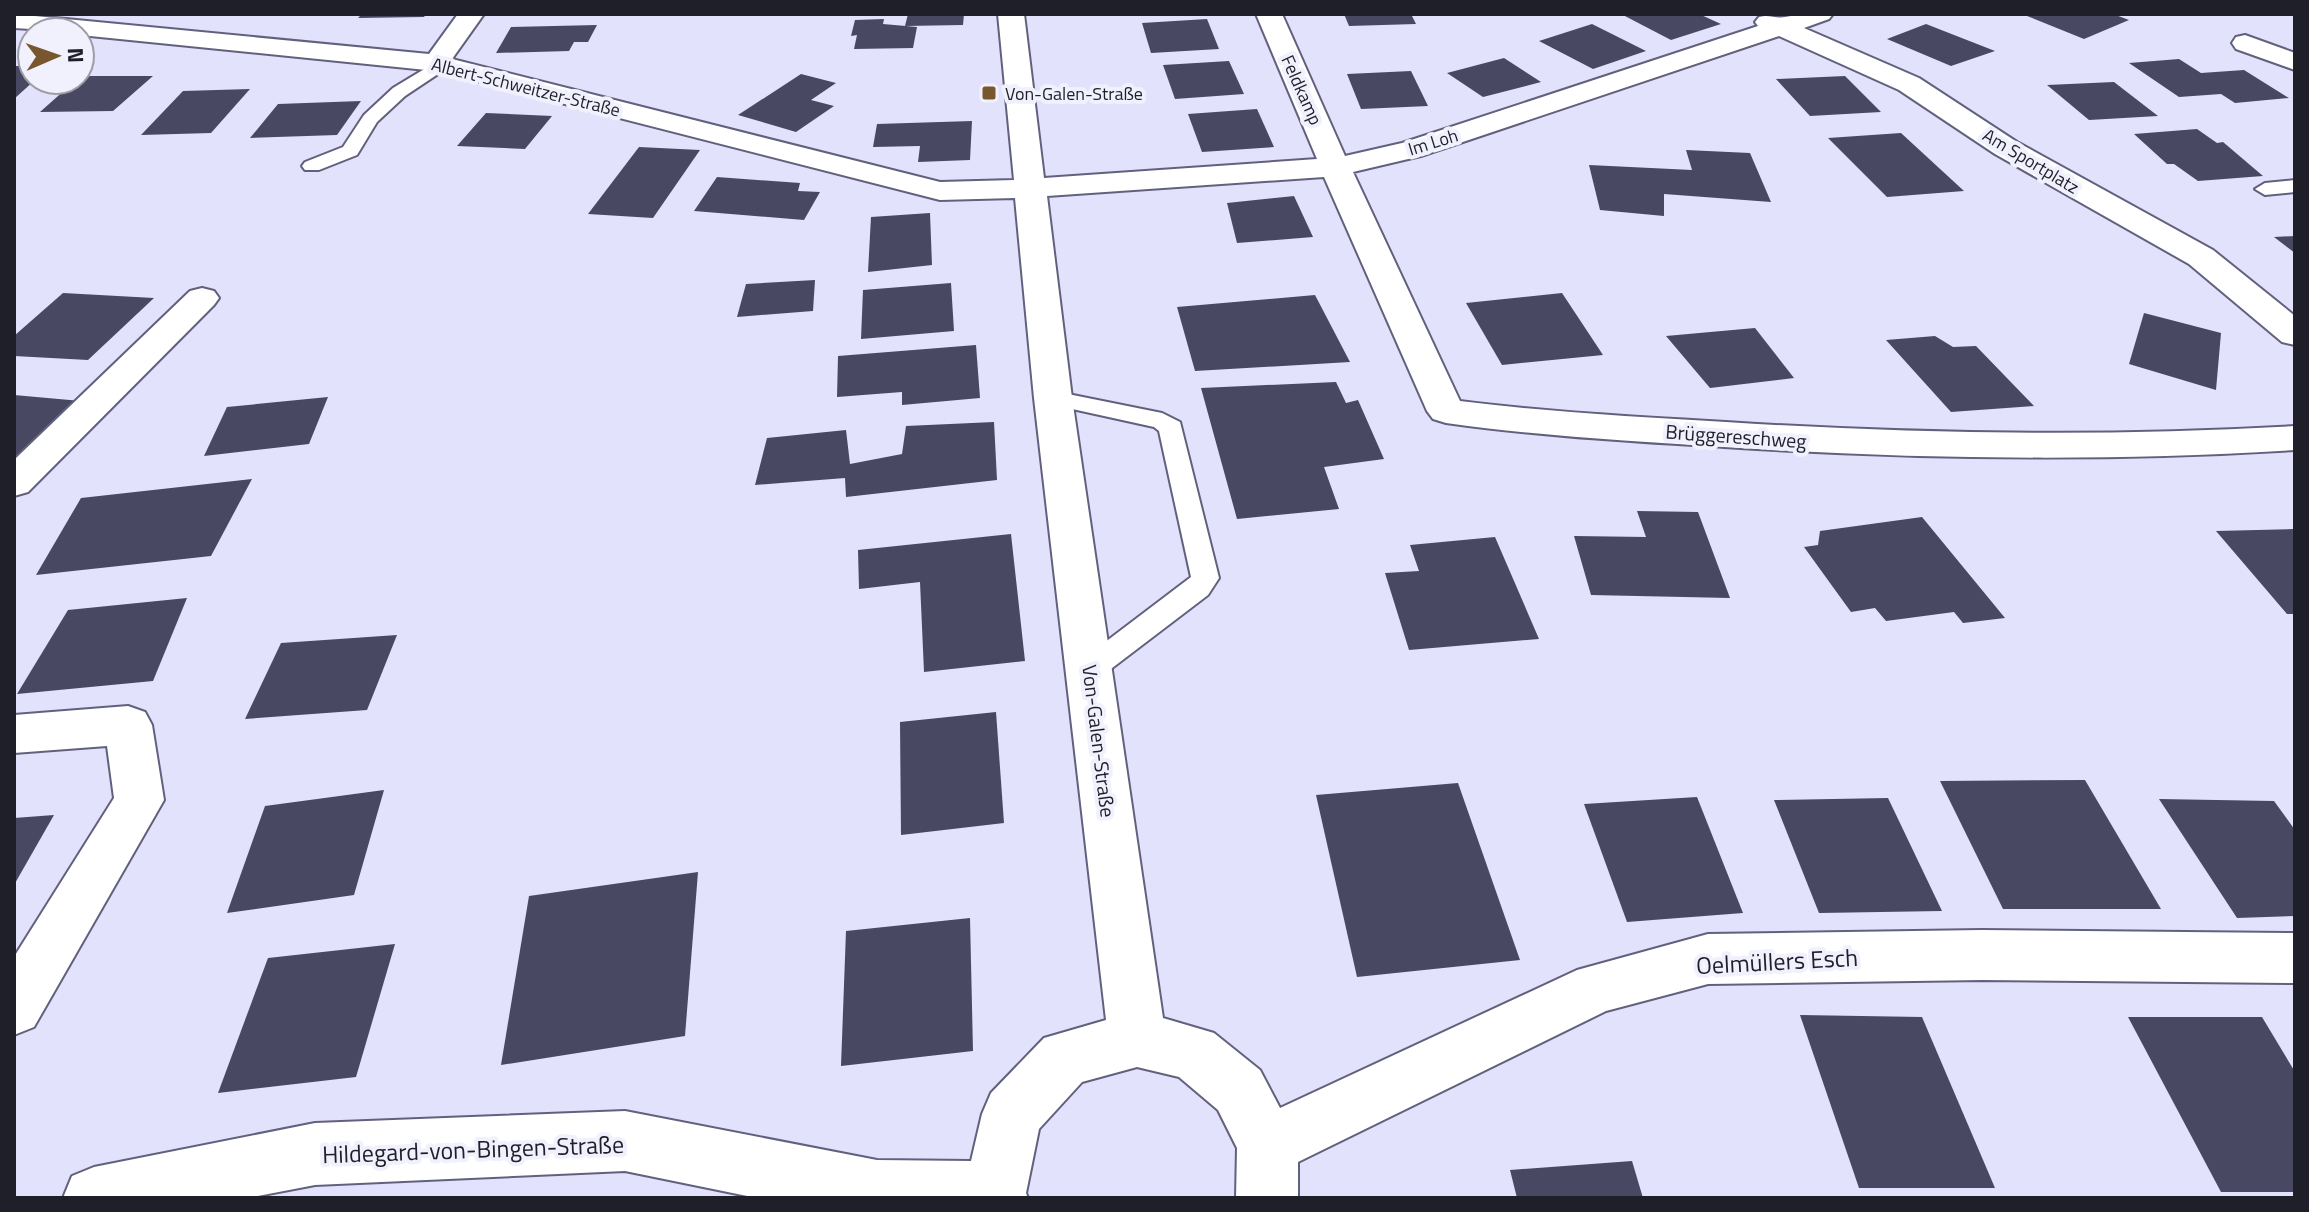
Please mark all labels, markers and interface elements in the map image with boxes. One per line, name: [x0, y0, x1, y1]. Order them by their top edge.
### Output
north arrow: [16, 16, 96, 96]
text: N: [59, 47, 93, 64]
street label: Albert-Schweitzer-Straße: [429, 50, 623, 124]
street label: Feldkamp: [1275, 51, 1329, 129]
place label: Von-Galen-Straße: [1005, 80, 1143, 107]
marker: Von-Galen-Straße: [980, 84, 998, 102]
street label: Im Loh: [1405, 122, 1461, 162]
street label: Am Sportplatz: [1978, 122, 2084, 200]
street label: Brüggereschweg: [1664, 416, 1808, 456]
street label: Von-Galen-Straße: [1074, 663, 1124, 819]
street label: Oelmüllers Esch: [1695, 939, 1859, 983]
street label: Hildegard-von-Bingen-Straße: [321, 1126, 625, 1172]

